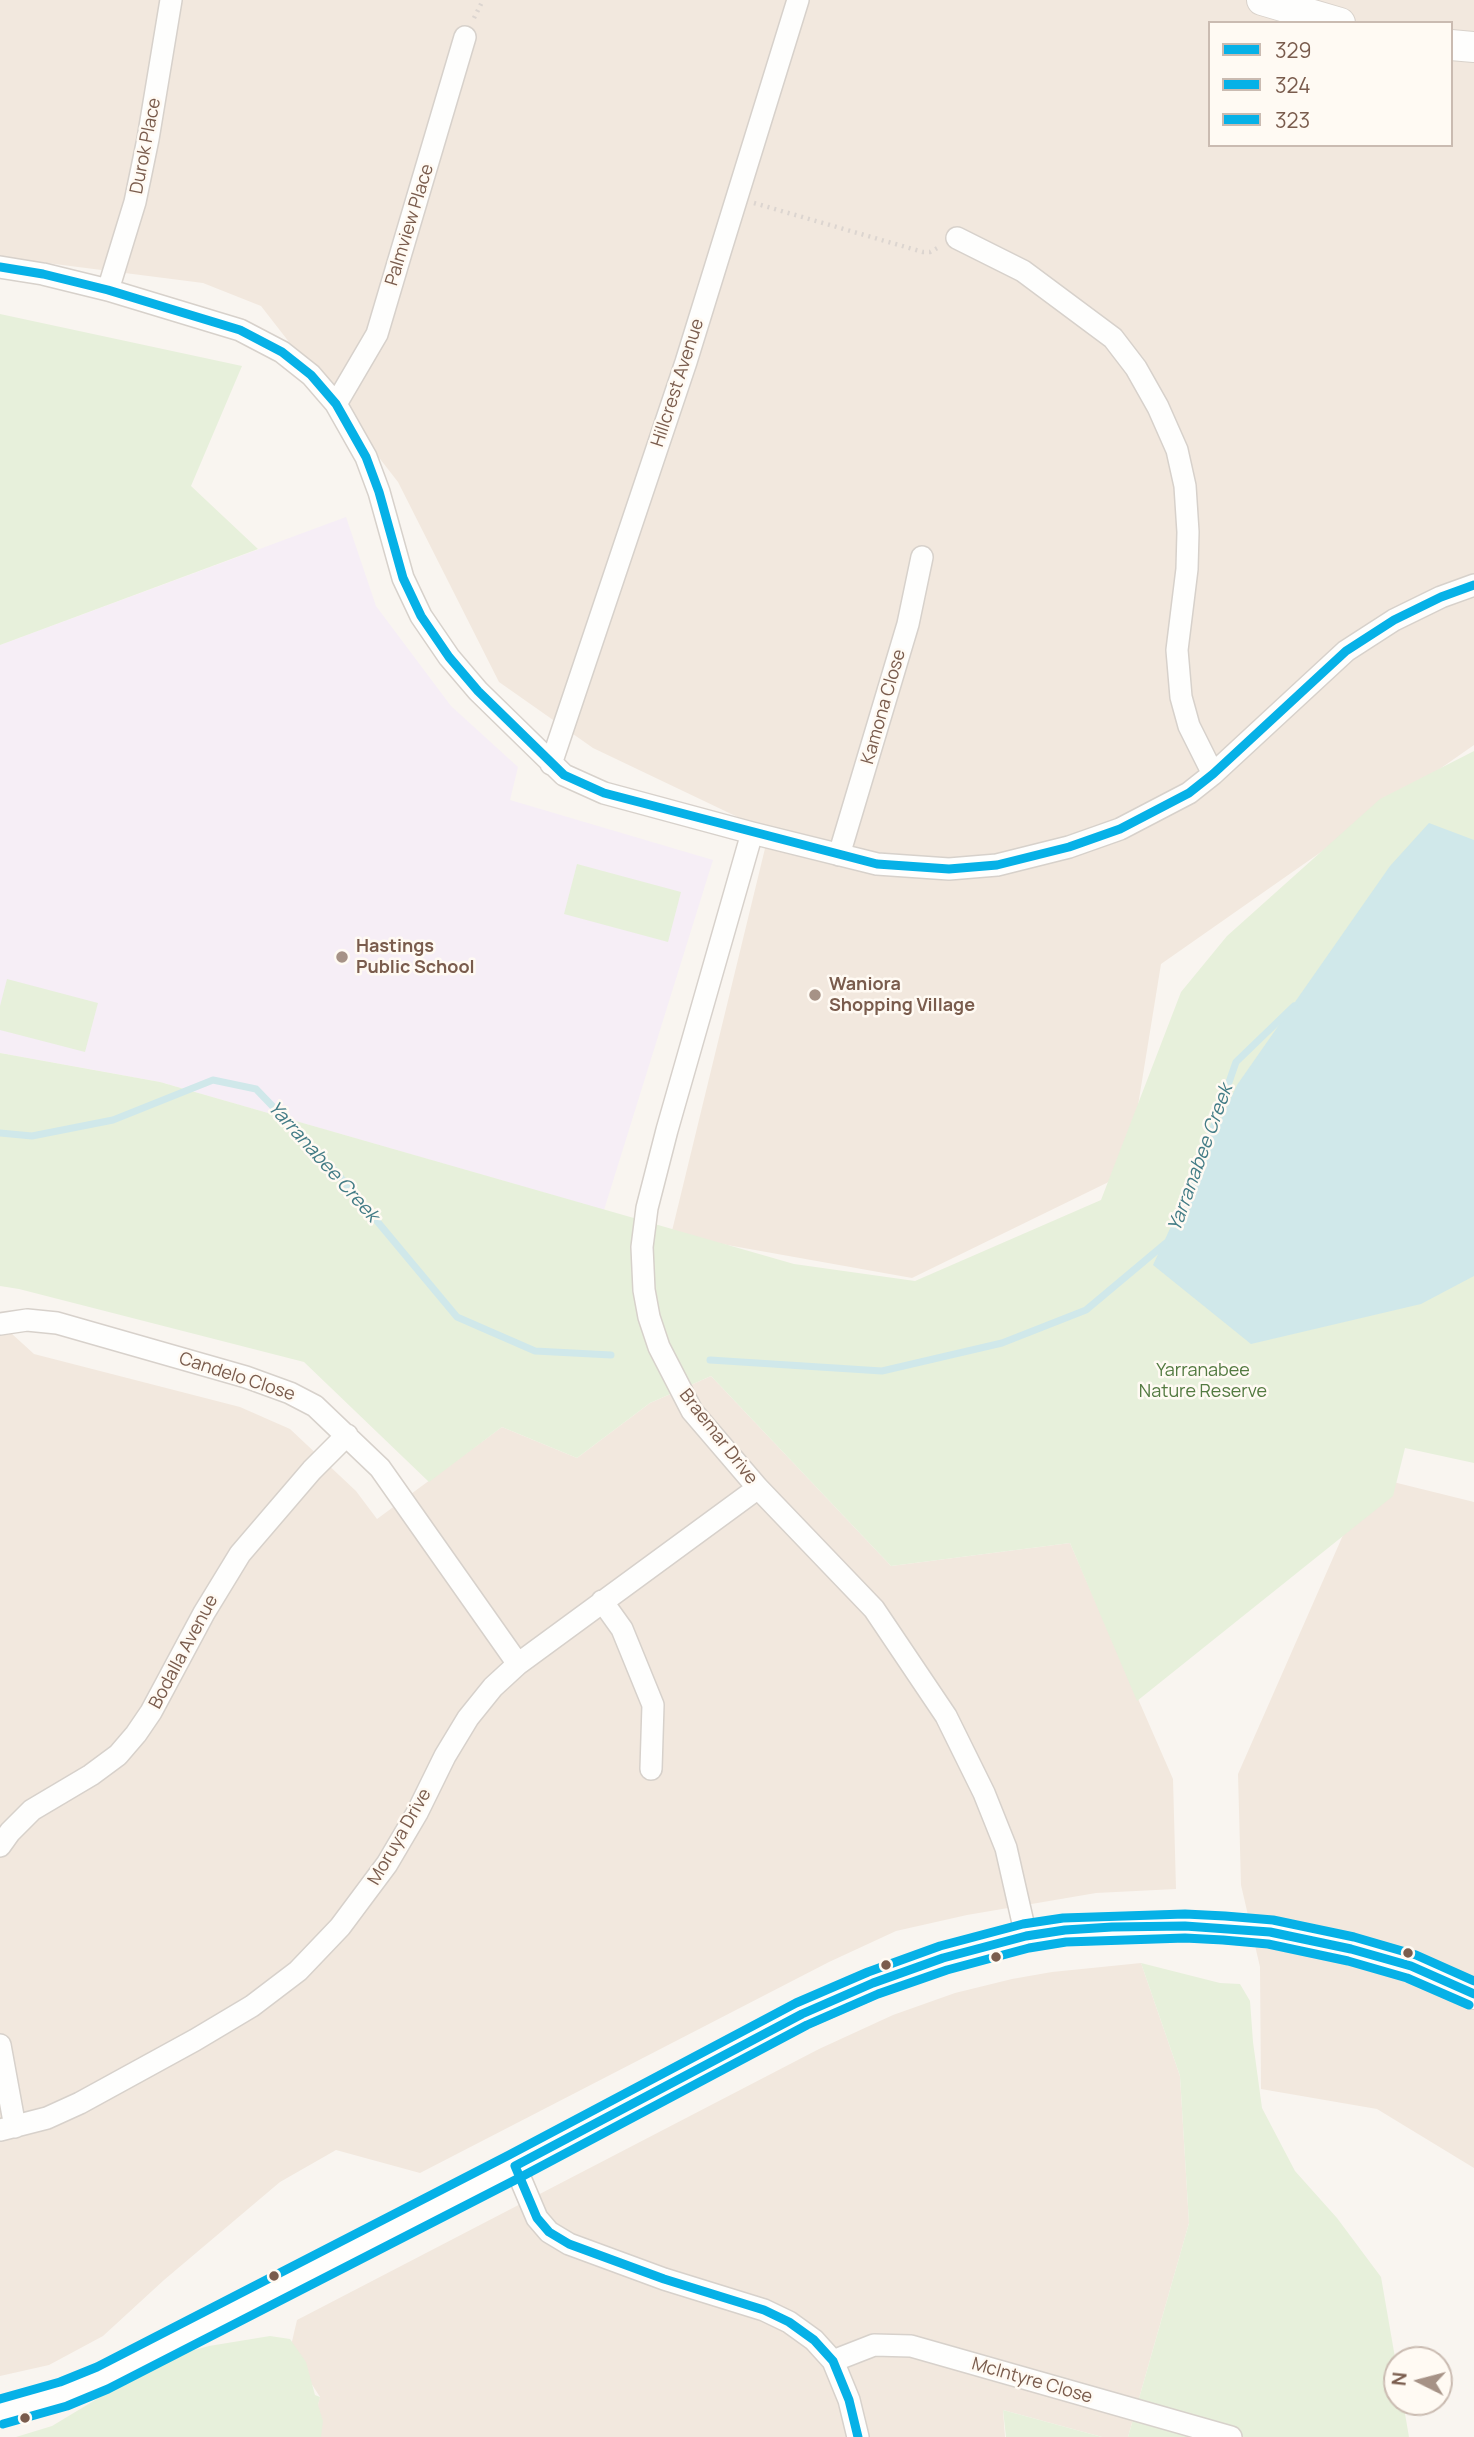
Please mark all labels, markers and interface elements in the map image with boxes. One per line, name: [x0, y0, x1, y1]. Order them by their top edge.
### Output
legend: [1208, 21, 1453, 147]
text: 329: [1275, 36, 1312, 64]
text: 324: [1275, 71, 1311, 99]
street label: Durok Place: [126, 96, 166, 196]
text: 323: [1275, 106, 1310, 134]
street label: Palmview Place: [381, 162, 439, 288]
street label: Hillcrest Avenue: [647, 316, 709, 450]
street label: Kamona Close: [857, 647, 911, 767]
place label: Hastings Public School: [356, 936, 475, 978]
marker: Hastings Public School: [334, 949, 350, 965]
place label: Waniora Shopping Village: [829, 974, 975, 1016]
marker: Waniora Shopping Village: [807, 987, 823, 1003]
water label: Yarranabee Creek: [1164, 1082, 1238, 1234]
water label: Yarranabee Creek: [263, 1097, 383, 1227]
street label: Candelo Close: [176, 1348, 298, 1406]
park label: Yarranabee Nature Reserve: [1139, 1360, 1267, 1402]
street label: Braemar Drive: [674, 1385, 762, 1489]
street label: Bodalla Avenue: [145, 1591, 223, 1713]
street label: Moruya Drive: [364, 1785, 436, 1889]
unlabelled marker: [1401, 1946, 1415, 1960]
unlabelled marker: [989, 1950, 1003, 1964]
unlabelled marker: [879, 1958, 893, 1972]
unlabelled marker: [267, 2269, 281, 2283]
north arrow: [1383, 2346, 1453, 2416]
street label: McIntyre Close: [969, 2353, 1095, 2409]
text: N: [1385, 2371, 1413, 2387]
unlabelled marker: [18, 2411, 32, 2425]

